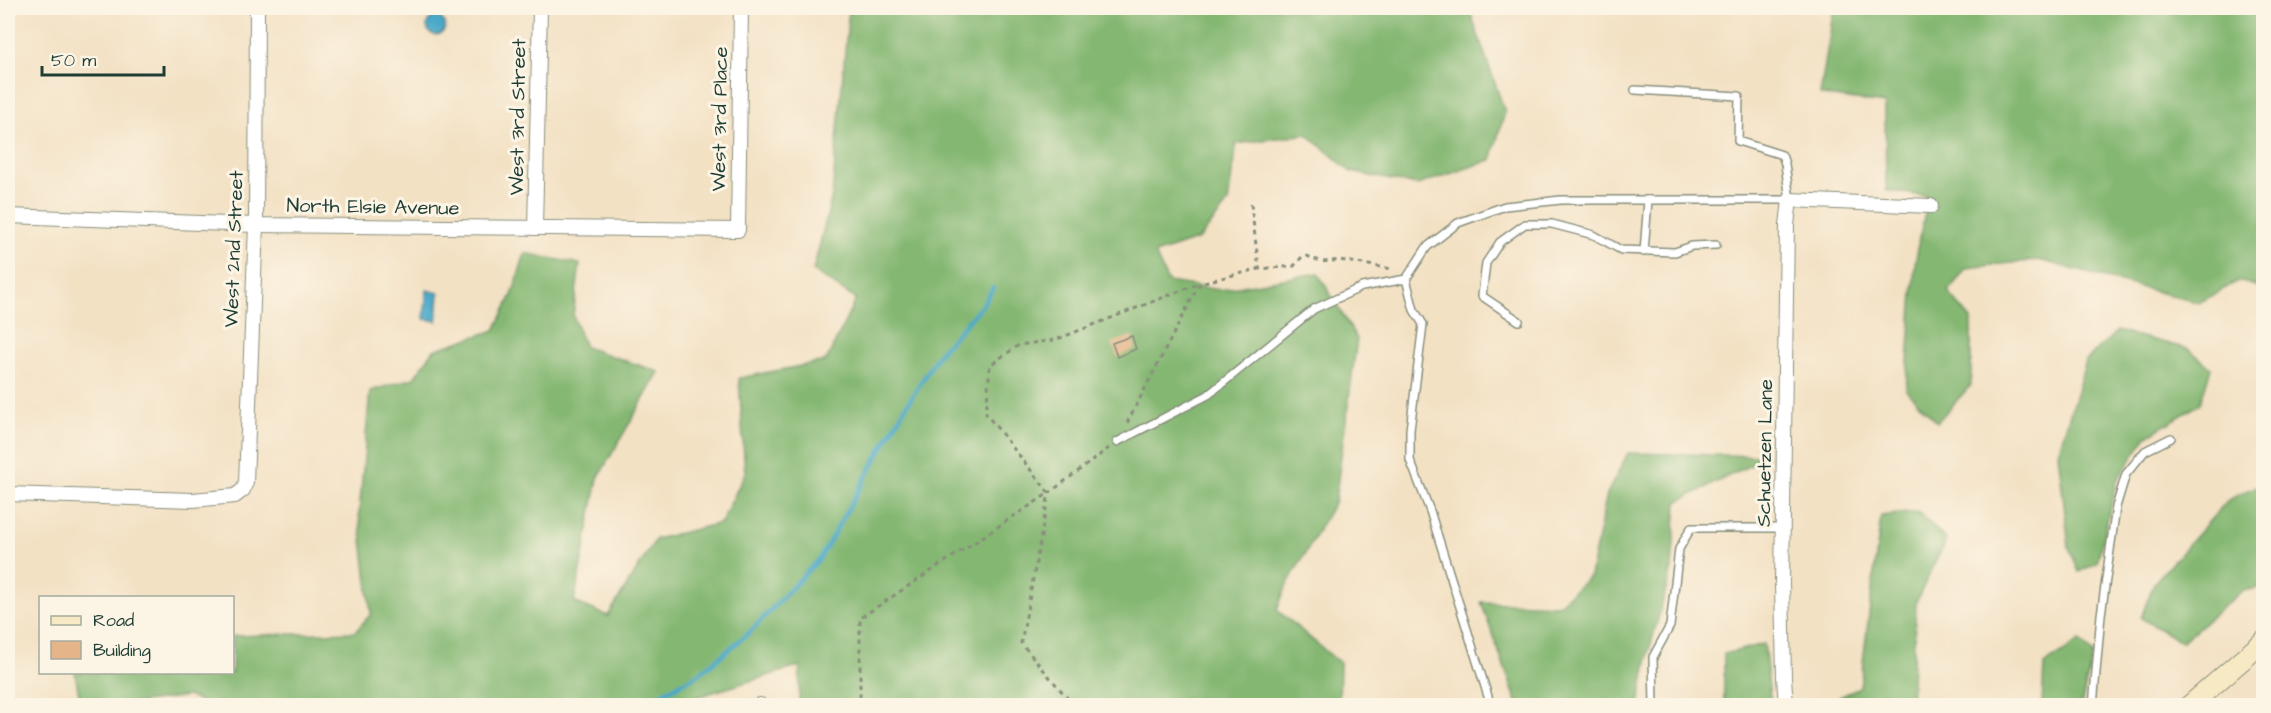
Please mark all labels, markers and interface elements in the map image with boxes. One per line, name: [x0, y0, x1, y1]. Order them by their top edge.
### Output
street label: West 3rd Street: [503, 38, 533, 196]
scale bar: [42, 39, 164, 77]
street label: West 3rd Place: [705, 46, 735, 192]
text: 50 m: [51, 48, 96, 73]
street label: West 2nd Street: [217, 170, 251, 328]
street label: North Elsie Avenue: [286, 191, 460, 223]
street label: Schuetzen Lane: [1750, 379, 1780, 527]
legend: [39, 596, 234, 674]
text: Road: [93, 608, 134, 633]
text: Building: [93, 638, 151, 664]

